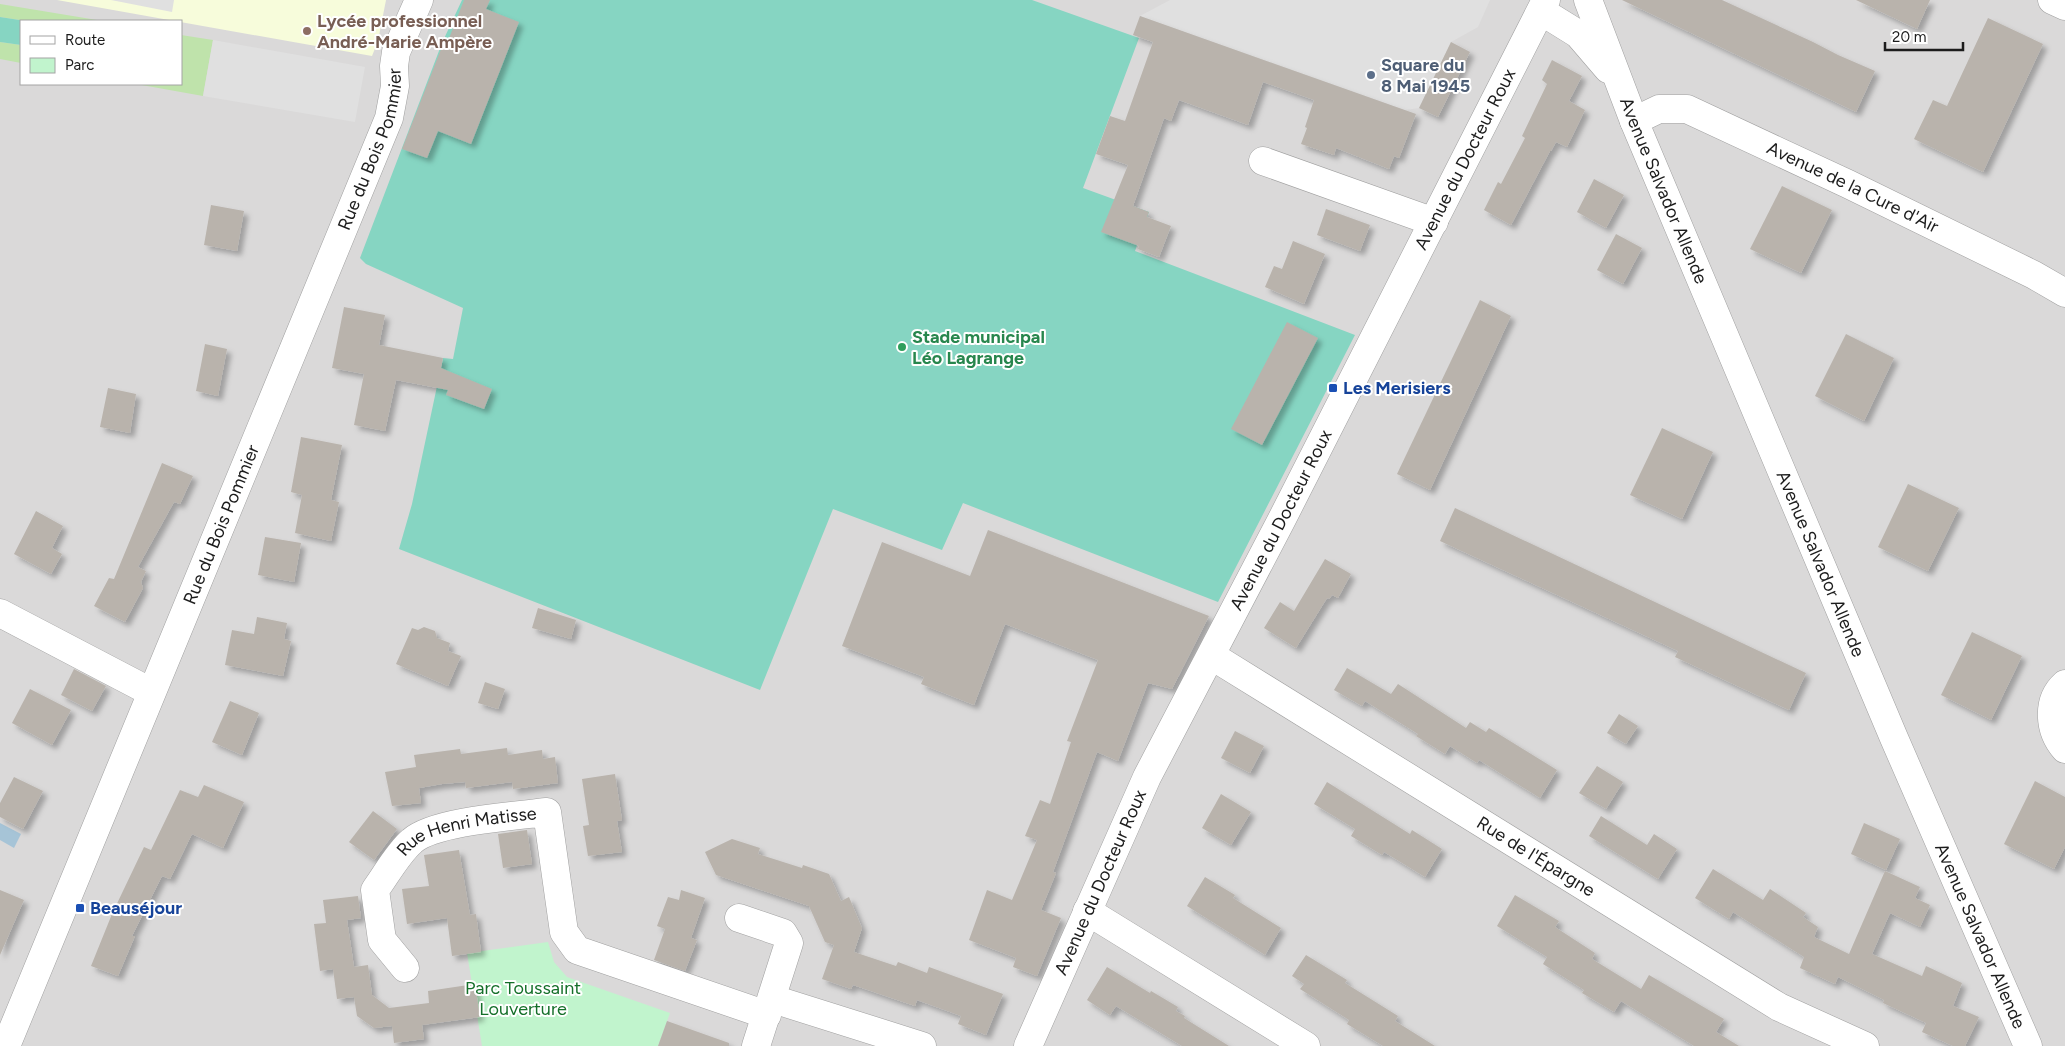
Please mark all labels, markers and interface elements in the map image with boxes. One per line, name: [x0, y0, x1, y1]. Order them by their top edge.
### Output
place label: Lycée professionnel André-Marie Ampère: [317, 10, 492, 53]
legend: [20, 20, 182, 85]
scale bar: [1885, 20, 1962, 52]
marker: Lycée professionnel André-Marie Ampère: [301, 25, 313, 37]
text: 20 m: [1892, 28, 1926, 46]
text: Route: [65, 31, 105, 49]
place label: Square du 8 Mai 1945: [1381, 54, 1470, 97]
text: Parc: [65, 56, 94, 74]
street label: Avenue du Docteur Roux: [1410, 64, 1520, 254]
street label: Rue du Bois Pommier: [333, 68, 406, 233]
marker: Square du 8 Mai 1945: [1365, 69, 1377, 81]
street label: Avenue Salvador Allende: [1615, 94, 1712, 287]
street label: Avenue de la Cure d'Air: [1763, 137, 1942, 238]
place label: Stade municipal Léo Lagrange: [912, 326, 1045, 369]
marker: Stade municipal Léo Lagrange: [896, 341, 908, 353]
place label: Les Merisiers: [1343, 377, 1451, 399]
marker: Les Merisiers: [1327, 382, 1339, 394]
street label: Avenue du Docteur Roux: [1225, 425, 1337, 614]
street label: Rue du Bois Pommier: [178, 442, 264, 608]
street label: Avenue Salvador Allende: [1772, 467, 1870, 660]
street label: Avenue du Docteur Roux: [1050, 786, 1151, 978]
street label: Rue Henri Matisse: [392, 802, 538, 861]
street label: Rue de l'Épargne: [1473, 812, 1599, 902]
street label: Avenue Salvador Allende: [1930, 840, 2030, 1032]
place label: Beauséjour: [90, 897, 182, 919]
marker: Beauséjour: [74, 902, 86, 914]
park label: Parc Toussaint Louverture: [465, 977, 581, 1020]

